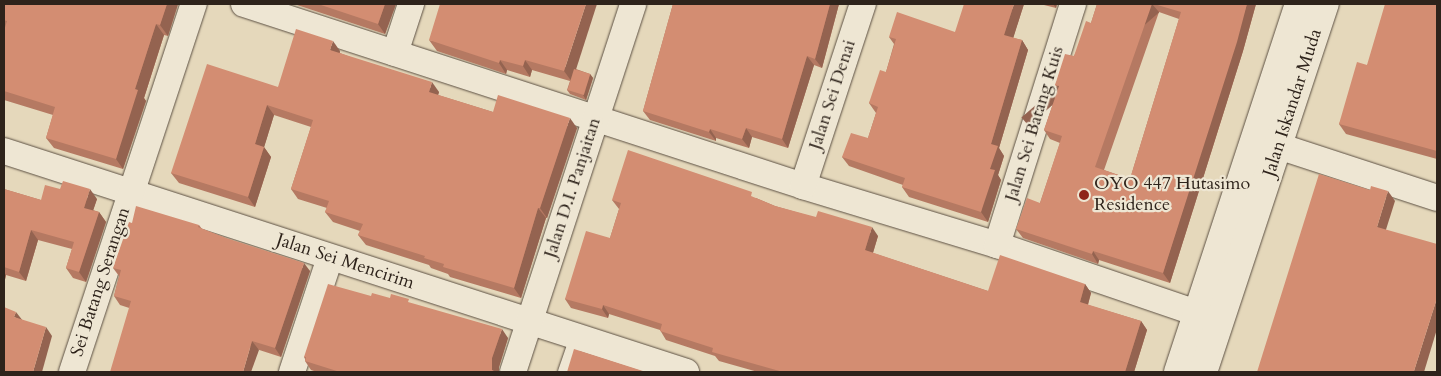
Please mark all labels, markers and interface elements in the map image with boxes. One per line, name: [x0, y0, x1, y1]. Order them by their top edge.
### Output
street label: Jalan Iskandar Muda: [1259, 26, 1327, 180]
street label: Jalan Sei Denai: [805, 37, 861, 153]
street label: Jalan Sei Batang Kuis: [1001, 44, 1069, 204]
street label: Jalan D.I. Panjaitan: [540, 115, 606, 261]
place label: OYO 447 Hutasimo Residence: [1094, 174, 1250, 216]
marker: OYO 447 Hutasimo Residence: [1078, 189, 1090, 201]
street label: Sei Batang Serangan: [67, 205, 135, 359]
street label: Jalan Sei Mencirim: [273, 230, 417, 294]

